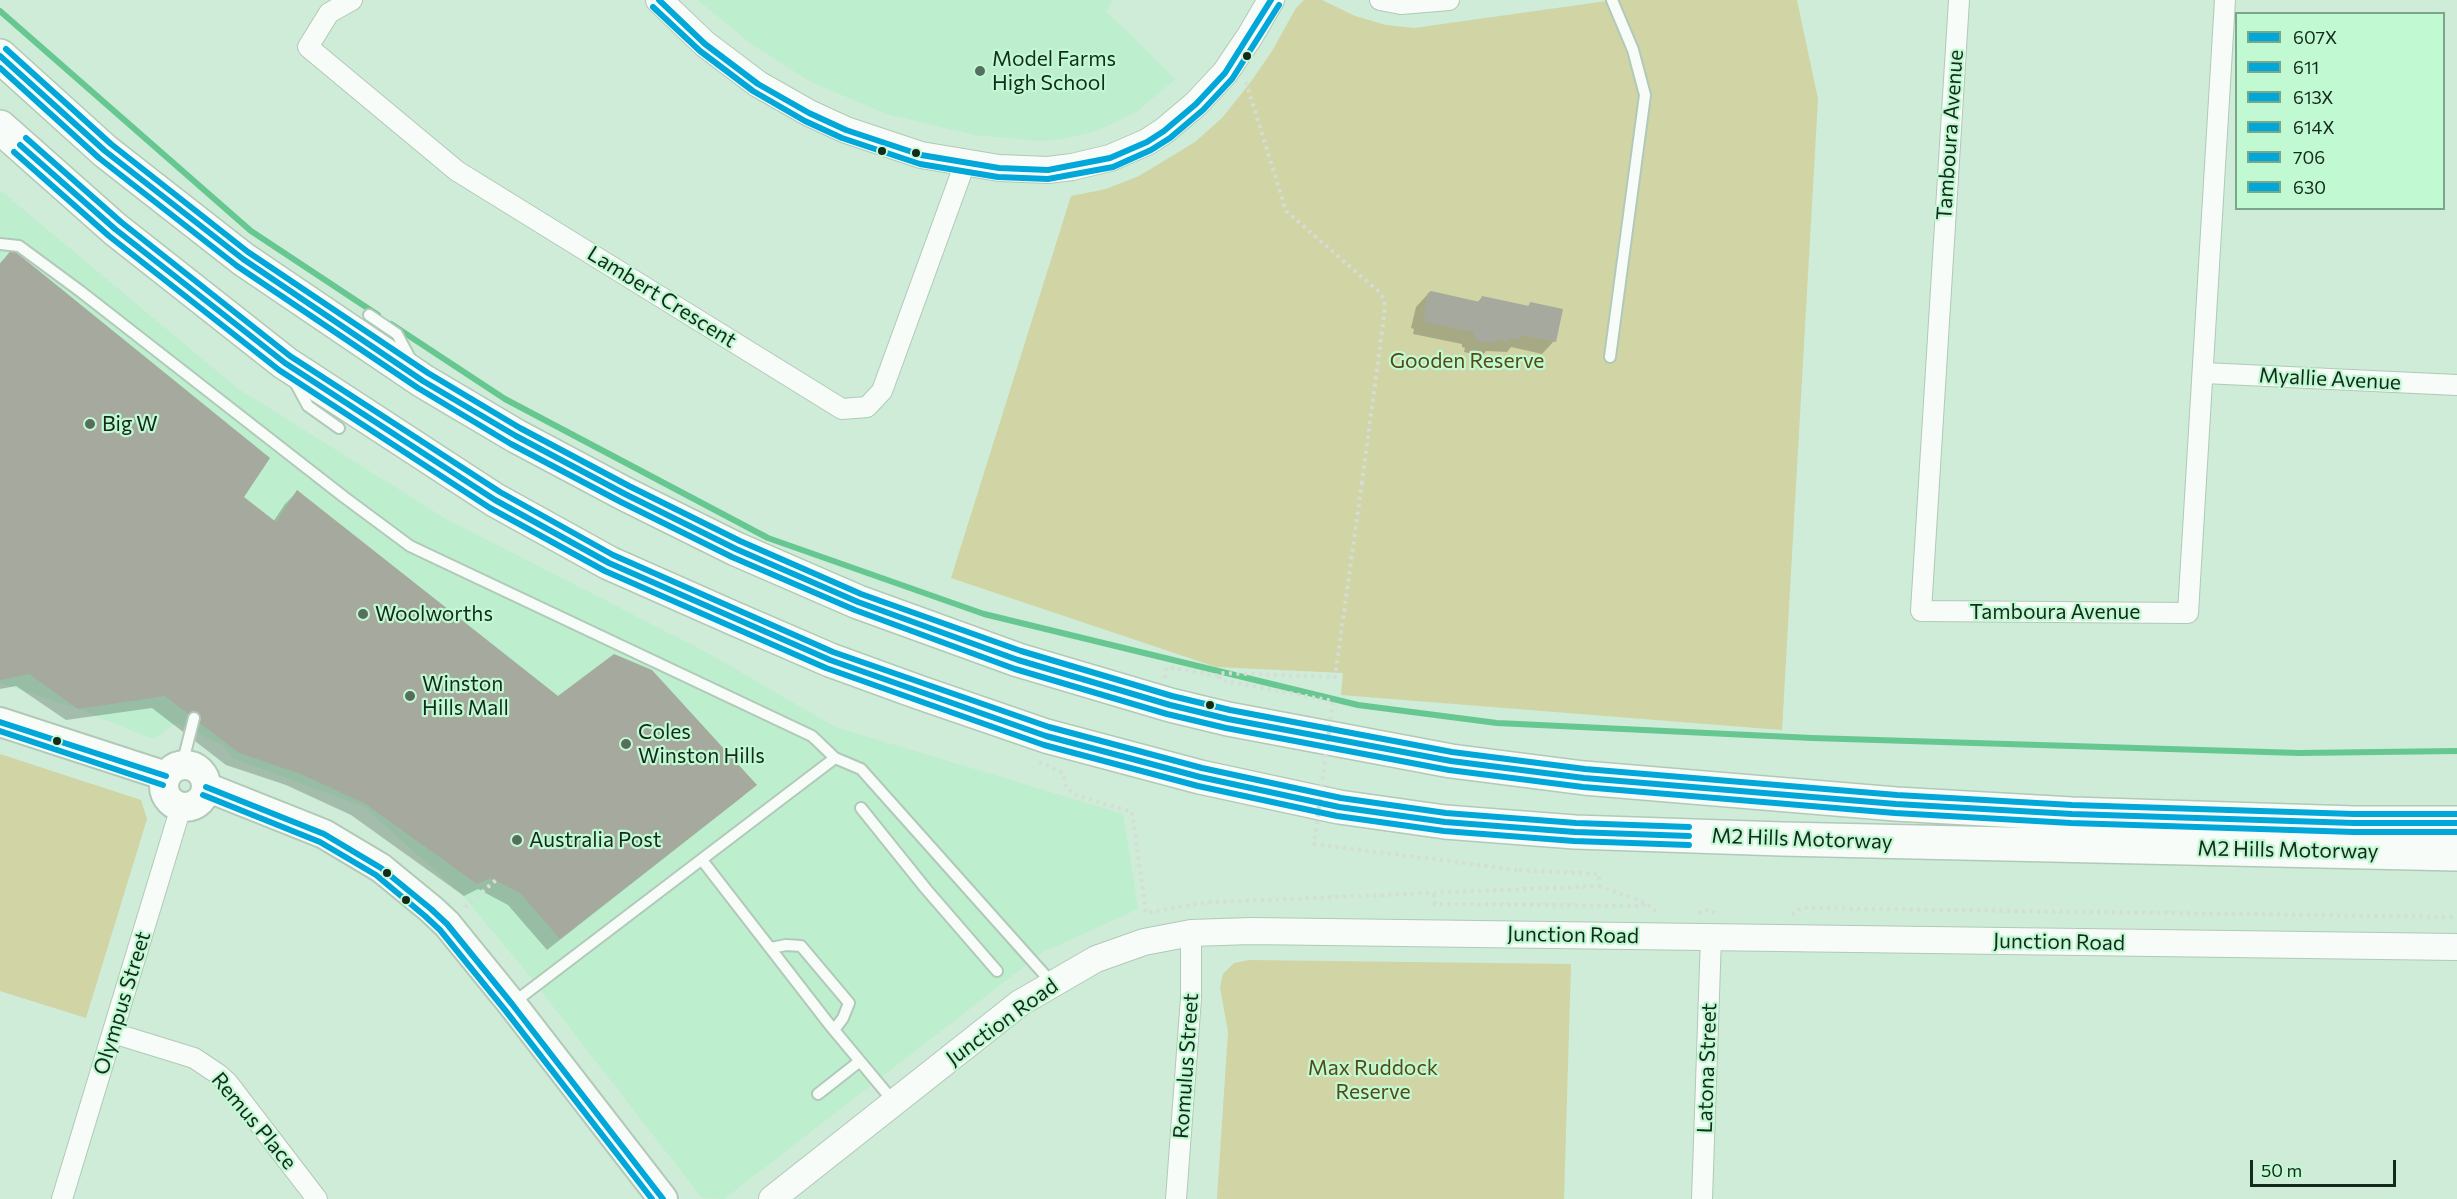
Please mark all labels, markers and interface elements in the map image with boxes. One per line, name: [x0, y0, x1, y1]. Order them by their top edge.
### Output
legend: [2235, 12, 2445, 210]
text: 607X: [2293, 26, 2337, 48]
place label: Model Farms High School: [992, 46, 1116, 96]
street label: Tamboura Avenue: [1931, 49, 1969, 221]
unlabelled marker: [1241, 50, 1253, 62]
text: 611: [2293, 56, 2319, 78]
marker: Model Farms High School: [973, 64, 987, 78]
text: 613X: [2293, 86, 2334, 108]
text: 614X: [2293, 116, 2335, 138]
unlabelled marker: [876, 145, 888, 157]
text: 706: [2293, 146, 2325, 168]
unlabelled marker: [910, 147, 922, 159]
text: 630: [2293, 176, 2326, 198]
street label: Lambert Crescent: [583, 241, 741, 353]
park label: Gooden Reserve: [1390, 348, 1544, 374]
street label: Myallie Avenue: [2258, 363, 2402, 395]
place label: Big W: [102, 411, 158, 437]
marker: Big W: [83, 417, 97, 431]
street label: Tamboura Avenue: [1970, 599, 2140, 625]
place label: Woolworths: [375, 601, 493, 627]
marker: Woolworths: [356, 607, 370, 621]
place label: Winston Hills Mall: [422, 671, 509, 721]
marker: Winston Hills Mall: [403, 689, 417, 703]
unlabelled marker: [1204, 699, 1216, 711]
place label: Coles Winston Hills: [638, 719, 765, 769]
unlabelled marker: [51, 735, 63, 747]
marker: Coles Winston Hills: [619, 737, 633, 751]
street label: M2 Hills Motorway: [1711, 823, 1893, 855]
place label: Australia Post: [529, 827, 661, 853]
marker: Australia Post: [510, 833, 524, 847]
street label: M2 Hills Motorway: [2197, 836, 2379, 864]
unlabelled marker: [381, 867, 393, 879]
unlabelled marker: [400, 894, 412, 906]
street label: Junction Road: [1507, 921, 1639, 949]
street label: Olympus Street: [88, 928, 156, 1078]
street label: Junction Road: [1993, 928, 2125, 956]
street label: Junction Road: [941, 973, 1063, 1071]
street label: Romulus Street: [1168, 992, 1204, 1140]
street label: Latona Street: [1692, 1002, 1722, 1134]
park label: Max Ruddock Reserve: [1308, 1055, 1438, 1105]
street label: Remus Place: [206, 1067, 302, 1175]
scale bar: [2253, 1148, 2398, 1186]
text: 50 m: [2261, 1159, 2302, 1181]

